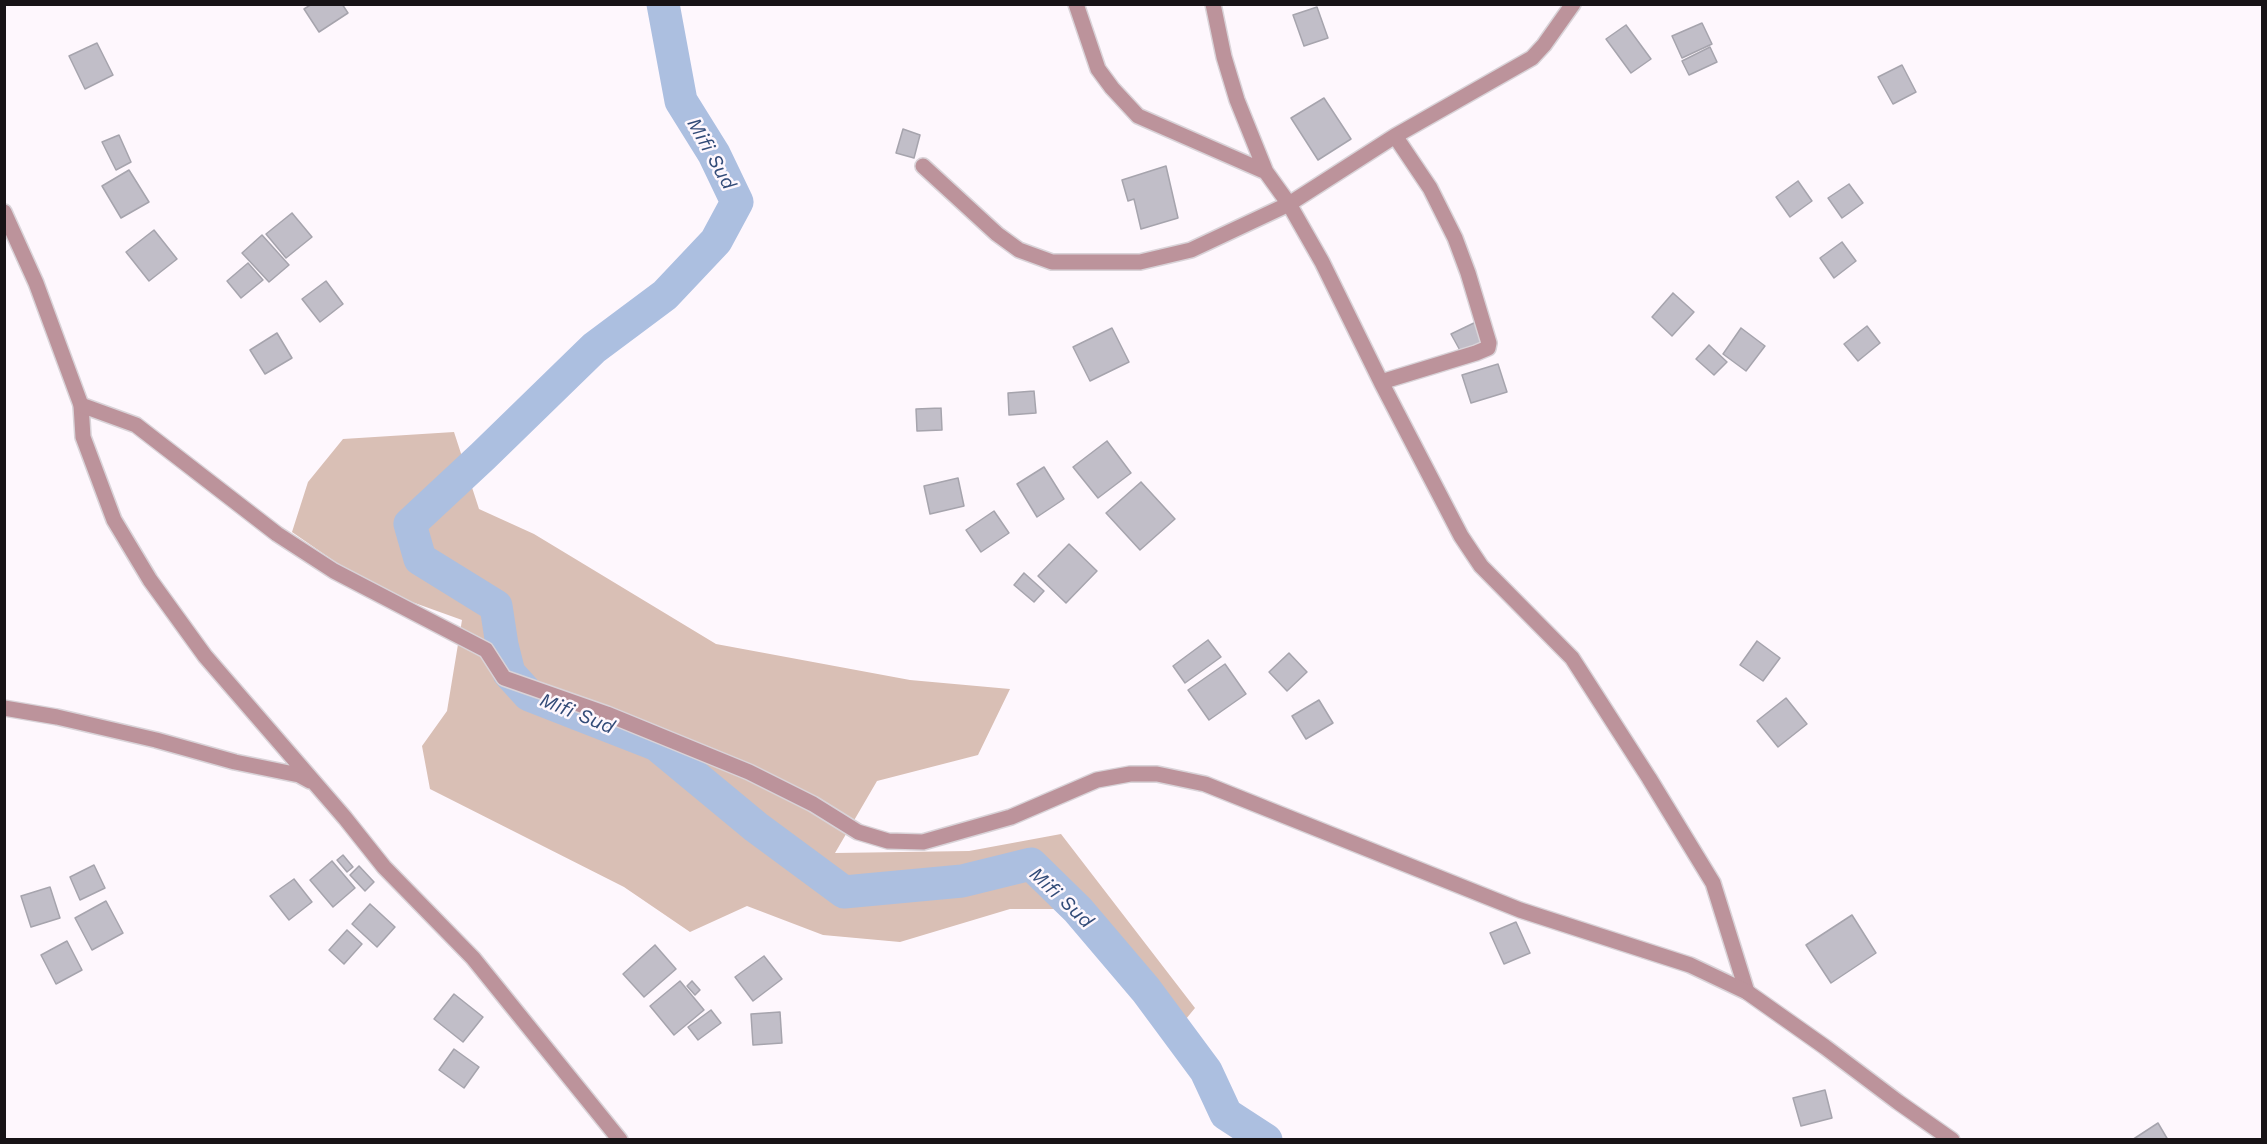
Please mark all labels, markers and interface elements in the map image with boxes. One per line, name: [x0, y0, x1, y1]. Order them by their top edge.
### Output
water label: Mifi Sud: [681, 114, 741, 194]
water label: Mifi Sud: [536, 688, 618, 740]
water label: Mifi Sud: [1024, 862, 1098, 934]

